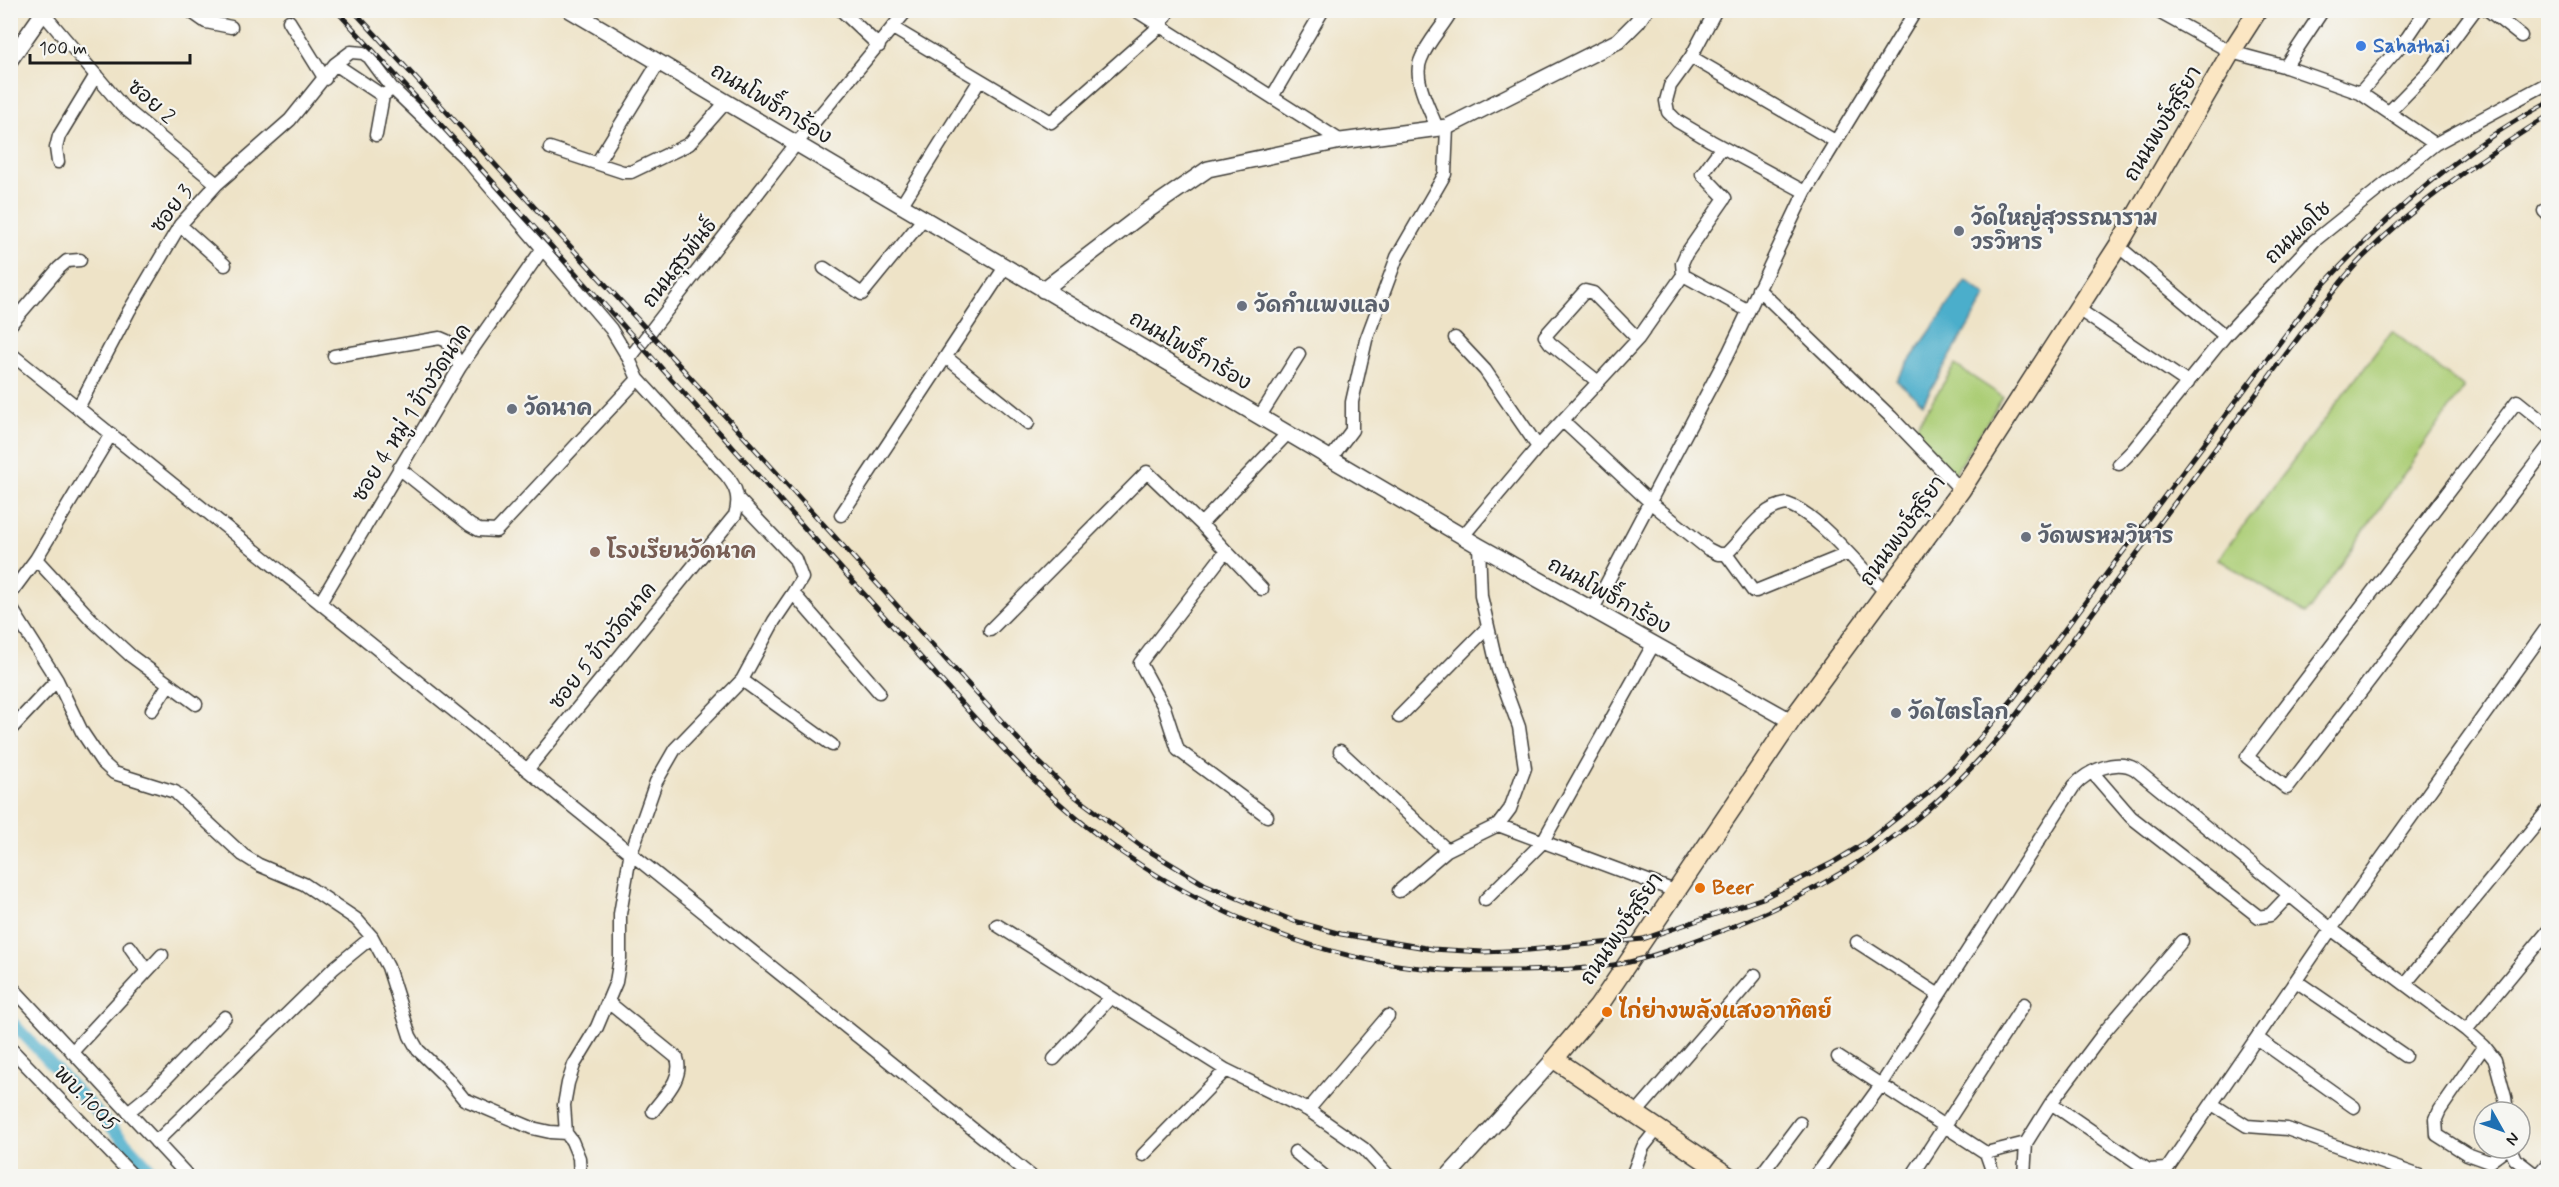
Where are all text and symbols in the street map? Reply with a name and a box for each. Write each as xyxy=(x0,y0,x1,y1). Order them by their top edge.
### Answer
scale bar xyxy=(30,27,190,65)
place label: Sahathai xyxy=(2373,32,2450,60)
text: 100 m xyxy=(39,37,87,61)
marker: Sahathai xyxy=(2354,39,2368,53)
street label: ถนนโพธิ์การ้อง xyxy=(705,52,839,151)
street label: ถนนพงษ์สุริยา xyxy=(2118,61,2209,187)
street label: ซอย 2 xyxy=(121,73,181,131)
street label: ซอย 3 xyxy=(144,179,200,239)
street label: ถนนเดโช xyxy=(2259,195,2337,271)
place label: วัดใหญ่สุวรรณาราม วรวิหาร xyxy=(1971,203,2158,257)
street label: ถนนสุรพันธ์ xyxy=(636,212,725,315)
marker: วัดใหญ่สุวรรณาราม วรวิหาร xyxy=(1952,224,1966,238)
place label: วัดกำแพงแลง xyxy=(1254,290,1390,320)
marker: วัดกำแพงแลง xyxy=(1235,299,1249,313)
street label: ถนนโพธิ์การ้อง xyxy=(1124,300,1259,397)
street label: ซอย 4 หมู่ 1 ข้างวัดนาค xyxy=(346,319,479,508)
place label: วัดนาค xyxy=(524,395,592,423)
marker: วัดนาค xyxy=(505,402,519,416)
street label: ถนนพงษ์สุริยา xyxy=(1853,470,1953,592)
place label: วัดพรหมวิหาร xyxy=(2038,523,2174,551)
marker: วัดพรหมวิหาร xyxy=(2019,530,2033,544)
place label: โรงเรียนวัดนาค xyxy=(606,536,756,566)
marker: โรงเรียนวัดนาค xyxy=(588,545,602,559)
street label: ถนนโพธิ์การ้อง xyxy=(1542,546,1678,641)
street label: ซอย 5 ข้างวัดนาค xyxy=(543,576,663,716)
place label: วัดไตรโลก xyxy=(1908,697,2008,727)
marker: วัดไตรโลก xyxy=(1889,706,1903,720)
street label: ถนนพงษ์สุริยา xyxy=(1574,867,1671,991)
place label: Beer xyxy=(1712,874,1755,902)
marker: Beer xyxy=(1693,881,1707,895)
place label: ไก่ย่างพลังแสงอาทิตย์ xyxy=(1618,996,1832,1026)
marker: ไก่ย่างพลังแสงอาทิตย์ xyxy=(1600,1005,1614,1019)
street label: พบ.1005 xyxy=(47,1060,125,1138)
north arrow xyxy=(2472,1100,2532,1160)
text: N xyxy=(2501,1128,2524,1150)

